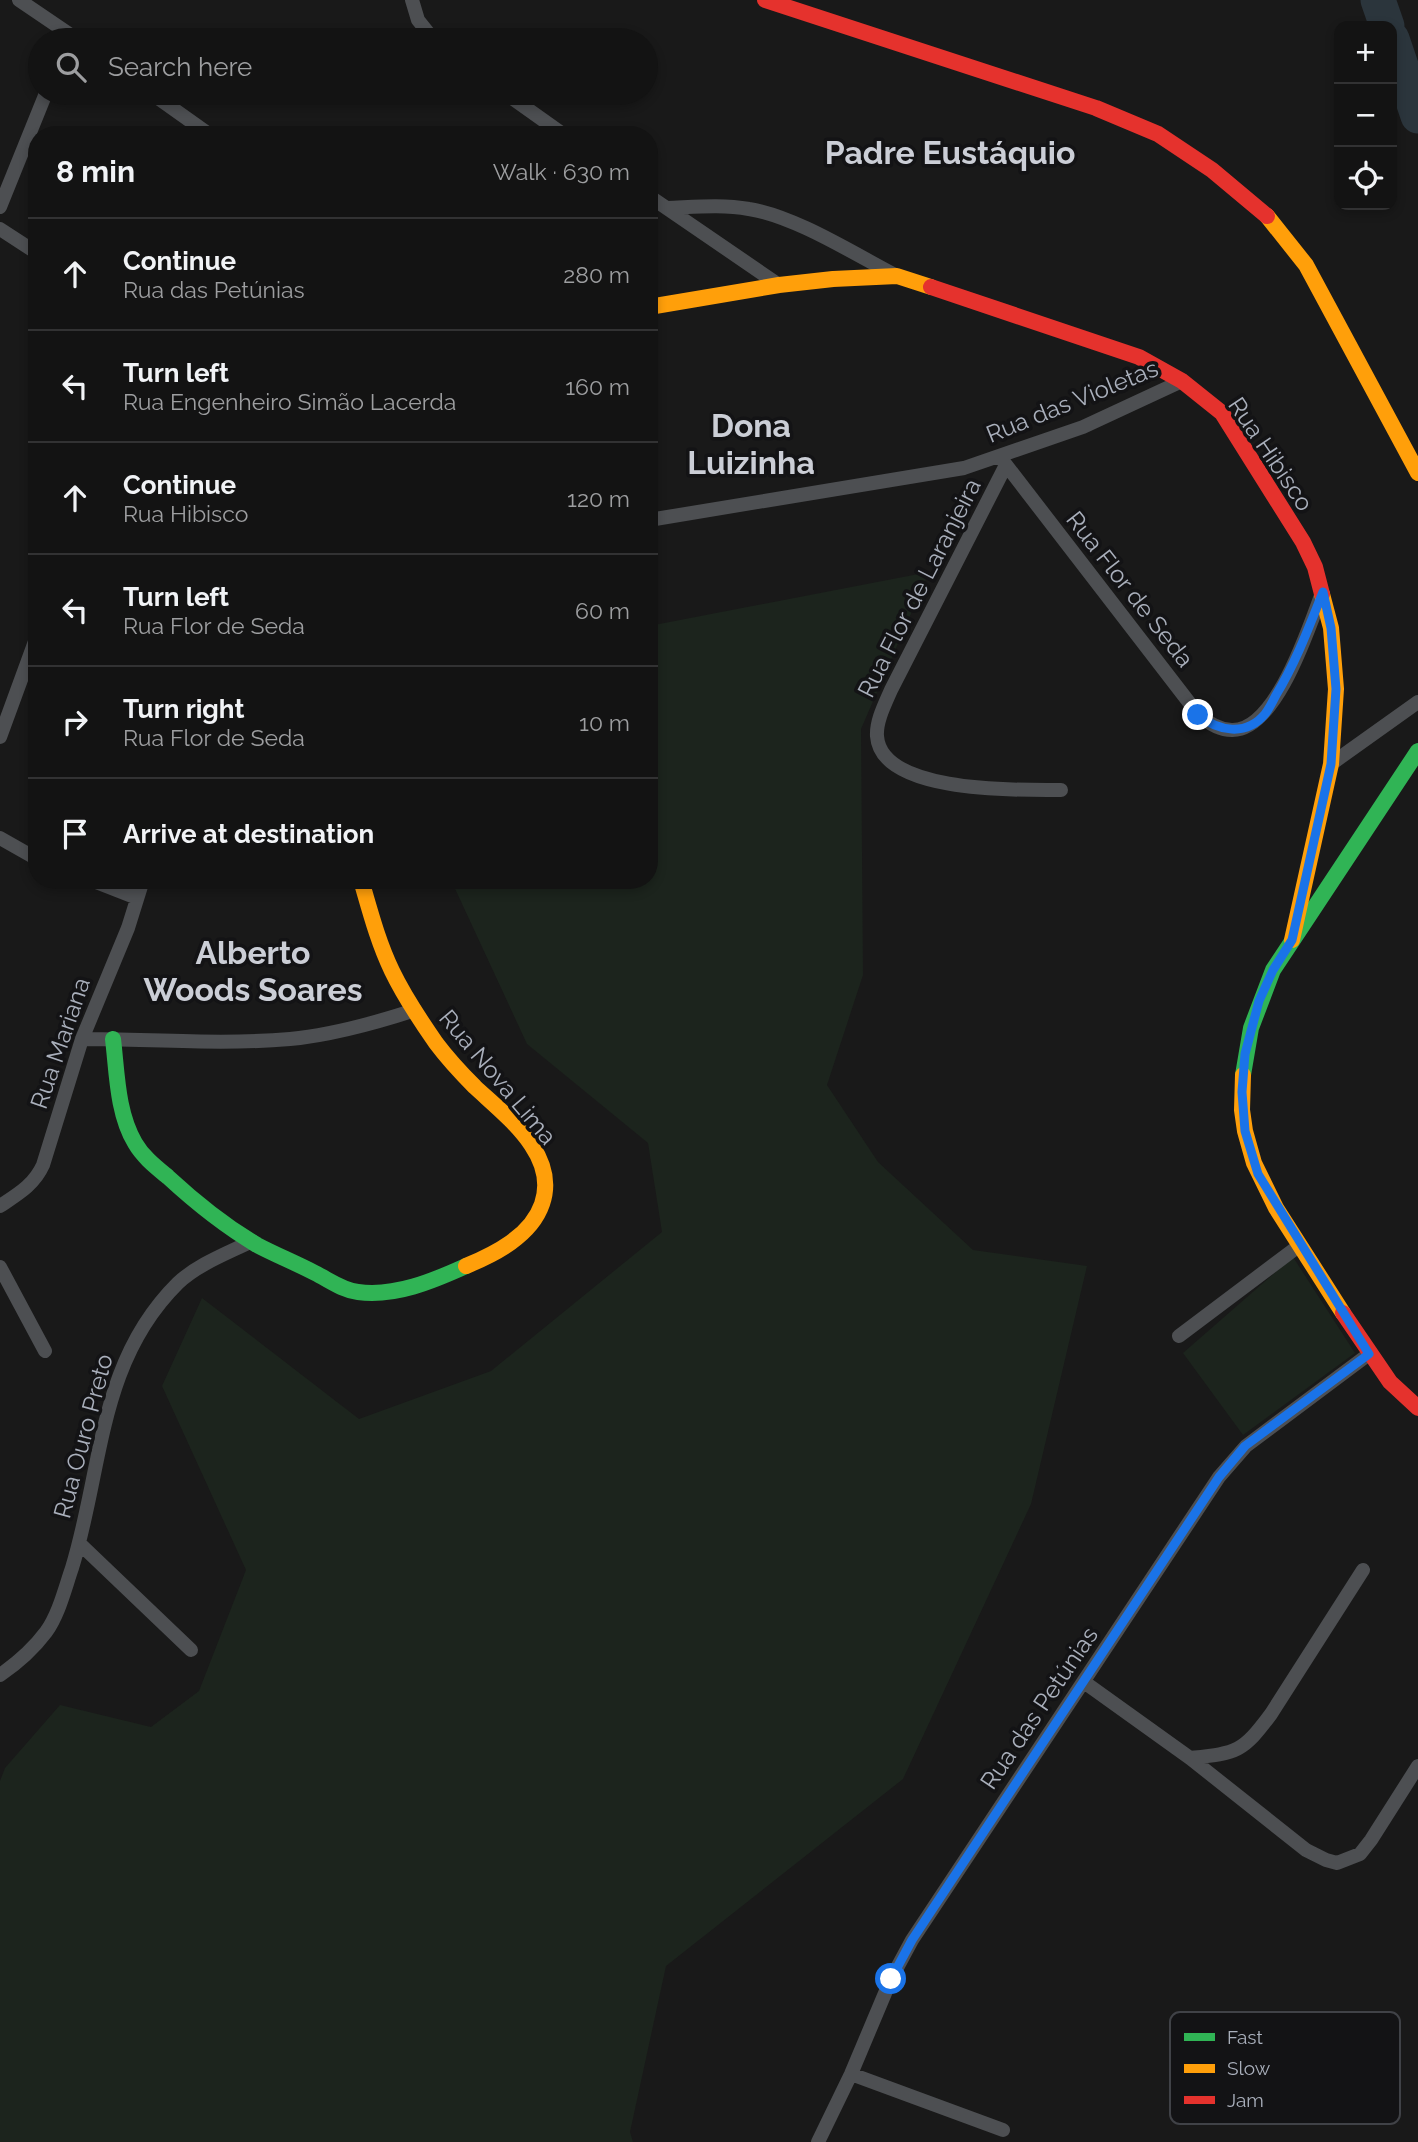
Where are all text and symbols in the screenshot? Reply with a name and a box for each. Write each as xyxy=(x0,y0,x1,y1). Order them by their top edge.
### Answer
map controls xyxy=(1334,21,1397,210)
button: + xyxy=(1334,21,1397,84)
search box xyxy=(28,28,658,105)
icon: search xyxy=(52,48,90,86)
text: Search here xyxy=(108,52,252,82)
button: − xyxy=(1334,84,1397,147)
district label: Padre Eustáquio xyxy=(825,134,1075,171)
button: locate xyxy=(1334,147,1397,210)
text: 8 min xyxy=(56,154,135,189)
text: Walk · 630 m xyxy=(493,158,630,185)
text: Continue xyxy=(123,246,236,276)
icon: ahead xyxy=(56,255,94,293)
text: 280 m xyxy=(563,261,630,288)
text: Rua das Petúnias xyxy=(123,276,305,303)
street label: Rua das Violetas xyxy=(982,353,1162,449)
text: Turn left xyxy=(123,358,229,388)
icon: left xyxy=(56,367,94,405)
text: 160 m xyxy=(565,373,630,400)
text: Rua Engenheiro Simão Lacerda xyxy=(123,388,456,415)
street label: Rua Hibisco xyxy=(1222,392,1320,516)
district label: Dona Luizinha xyxy=(687,407,815,481)
text: Continue xyxy=(123,470,236,500)
street label: Rua Flor de Laranjeira xyxy=(851,474,987,702)
icon: ahead xyxy=(56,479,94,517)
text: 120 m xyxy=(567,485,630,512)
text: Rua Hibisco xyxy=(123,500,248,527)
street label: Rua Flor de Seda xyxy=(1060,505,1200,673)
text: Turn left xyxy=(123,582,229,612)
icon: left xyxy=(56,591,94,629)
text: 60 m xyxy=(575,597,630,624)
text: Rua Flor de Seda xyxy=(123,612,305,639)
text: Turn right xyxy=(123,694,244,724)
route end xyxy=(1182,699,1213,730)
icon: right xyxy=(56,703,94,741)
text: 10 m xyxy=(579,709,630,736)
text: Rua Flor de Seda xyxy=(123,724,305,751)
icon: arrive xyxy=(56,815,94,853)
text: Arrive at destination xyxy=(123,819,374,849)
district label: Alberto Woods Soares xyxy=(144,934,362,1008)
street label: Rua Mariana xyxy=(24,974,96,1112)
street label: Rua Nova Lima xyxy=(433,1004,563,1150)
street label: Rua Ouro Preto xyxy=(47,1351,119,1521)
street label: Rua das Petúnias xyxy=(974,1621,1104,1795)
route start xyxy=(875,1963,906,1994)
legend xyxy=(1170,2012,1400,2124)
text: Fast xyxy=(1227,2026,1263,2048)
text: Slow xyxy=(1227,2057,1271,2079)
text: Jam xyxy=(1227,2089,1264,2111)

